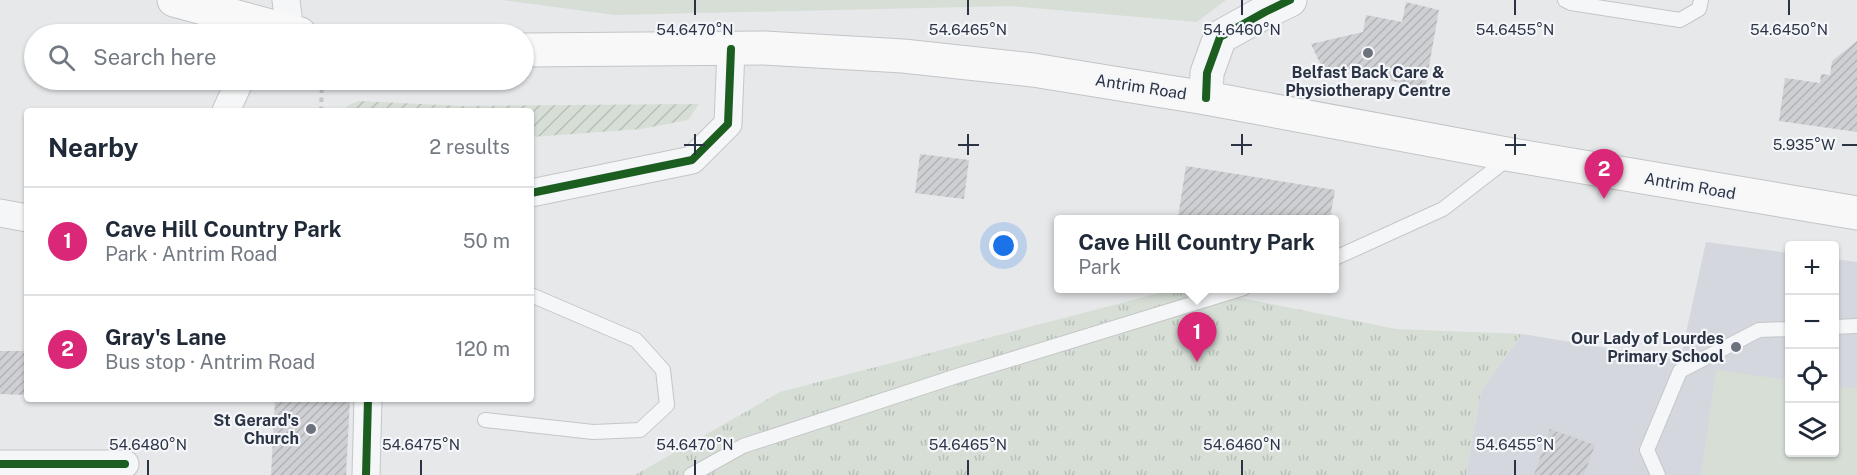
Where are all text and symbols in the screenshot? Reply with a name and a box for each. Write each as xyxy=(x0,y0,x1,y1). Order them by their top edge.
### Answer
text: 54.6470°N xyxy=(656,21,734,38)
text: 54.6465°N xyxy=(929,21,1007,38)
text: 54.6460°N xyxy=(1203,21,1281,38)
text: 54.6455°N xyxy=(1476,21,1554,38)
text: 54.6450°N xyxy=(1750,21,1828,38)
search box xyxy=(24,24,534,90)
icon: search xyxy=(45,41,78,74)
text: Search here xyxy=(93,44,217,70)
marker: Belfast Back Care & Physiotherapy Centre xyxy=(1361,46,1375,60)
place label: Belfast Back Care & Physiotherapy Centre xyxy=(1285,63,1451,100)
street label: Antrim Road xyxy=(1094,70,1188,104)
text: Nearby xyxy=(48,132,138,163)
text: 2 results xyxy=(429,135,510,159)
text: 5.935°W xyxy=(1773,136,1835,153)
pin: 2 xyxy=(1584,150,1624,199)
street label: Antrim Road xyxy=(1643,169,1737,203)
popup xyxy=(1054,215,1339,293)
text: Cave Hill Country Park xyxy=(105,216,341,242)
text: 1 xyxy=(63,229,72,253)
text: 50 m xyxy=(463,229,510,253)
text: Cave Hill Country Park xyxy=(1078,229,1315,255)
your location xyxy=(989,231,1018,260)
map controls xyxy=(1785,241,1839,457)
button: + xyxy=(1785,241,1839,295)
text: Park · Antrim Road xyxy=(105,242,277,266)
text: Park xyxy=(1078,255,1121,279)
button: − xyxy=(1785,295,1839,349)
pin: 1 xyxy=(1178,312,1216,362)
text: Gray's Lane xyxy=(105,324,226,350)
place label: Our Lady of Lourdes Primary School xyxy=(1571,329,1724,366)
text: 2 xyxy=(61,337,74,361)
text: 120 m xyxy=(456,337,510,361)
marker: Our Lady of Lourdes Primary School xyxy=(1729,340,1743,354)
button: locate xyxy=(1785,349,1839,403)
text: Bus stop · Antrim Road xyxy=(105,350,315,374)
button: layers xyxy=(1785,403,1839,457)
place label: St Gerard's Church xyxy=(213,411,299,448)
marker: St Gerard's Church xyxy=(304,422,318,436)
text: 54.6480°N xyxy=(109,436,187,453)
text: 54.6475°N xyxy=(382,436,460,453)
text: 54.6470°N xyxy=(656,436,734,453)
text: 54.6465°N xyxy=(929,436,1007,453)
text: 54.6460°N xyxy=(1203,436,1281,453)
text: 54.6455°N xyxy=(1476,436,1554,453)

